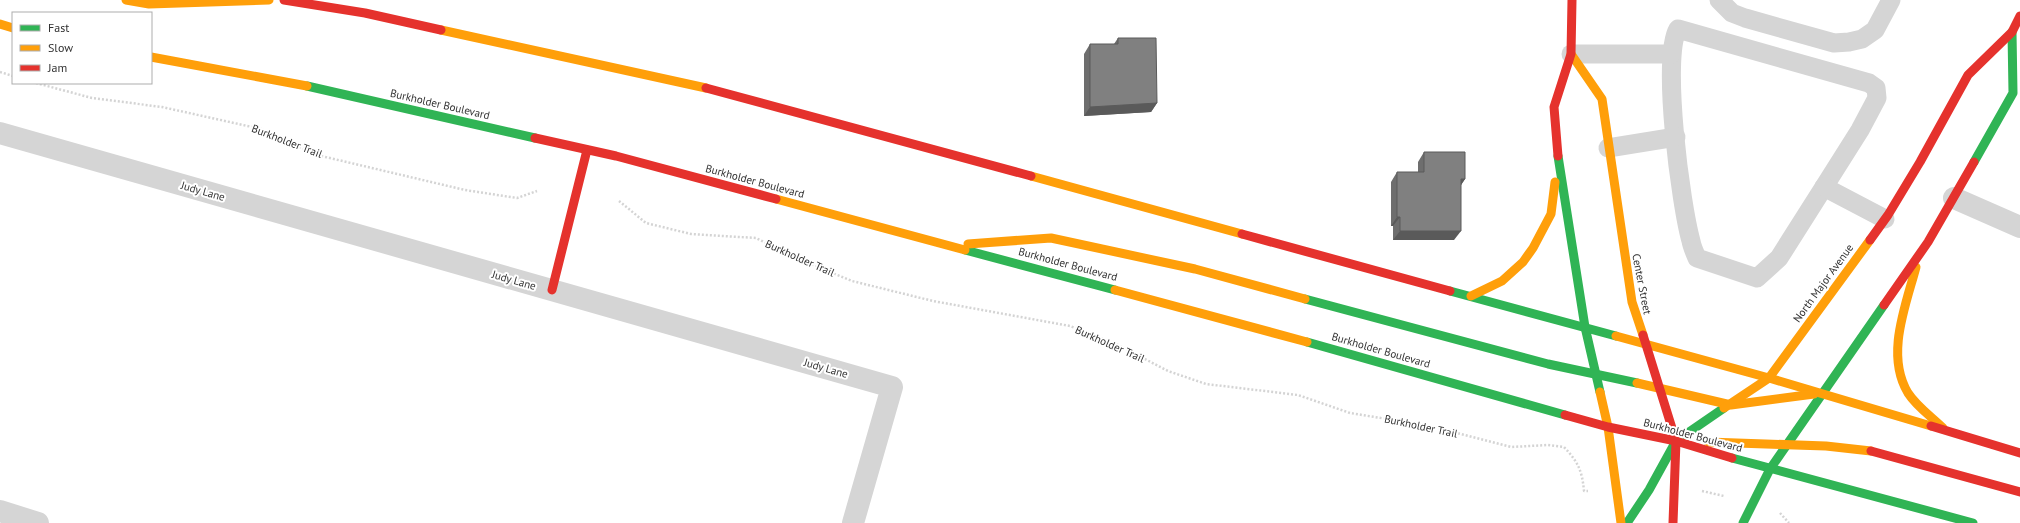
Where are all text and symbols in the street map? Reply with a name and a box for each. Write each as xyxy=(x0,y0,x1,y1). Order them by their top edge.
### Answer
legend xyxy=(12,12,152,84)
text: Fast xyxy=(48,20,69,35)
text: Slow xyxy=(48,40,73,55)
text: Jam xyxy=(47,60,67,75)
street label: Burkholder Boulevard xyxy=(389,86,491,122)
street label: Burkholder Trail xyxy=(250,121,325,161)
street label: Burkholder Boulevard xyxy=(704,161,806,201)
street label: Judy Lane xyxy=(178,178,227,204)
street label: Burkholder Trail xyxy=(763,236,838,280)
street label: North Major Avenue xyxy=(1790,241,1856,325)
street label: Burkholder Boulevard xyxy=(1017,244,1119,284)
street label: Center Street xyxy=(1629,252,1655,316)
street label: Judy Lane xyxy=(489,267,538,293)
street label: Burkholder Trail xyxy=(1073,322,1148,366)
street label: Burkholder Boulevard xyxy=(1330,329,1432,371)
street label: Judy Lane xyxy=(801,355,850,381)
street label: Burkholder Trail xyxy=(1383,411,1460,441)
street label: Burkholder Boulevard xyxy=(1642,415,1744,455)

